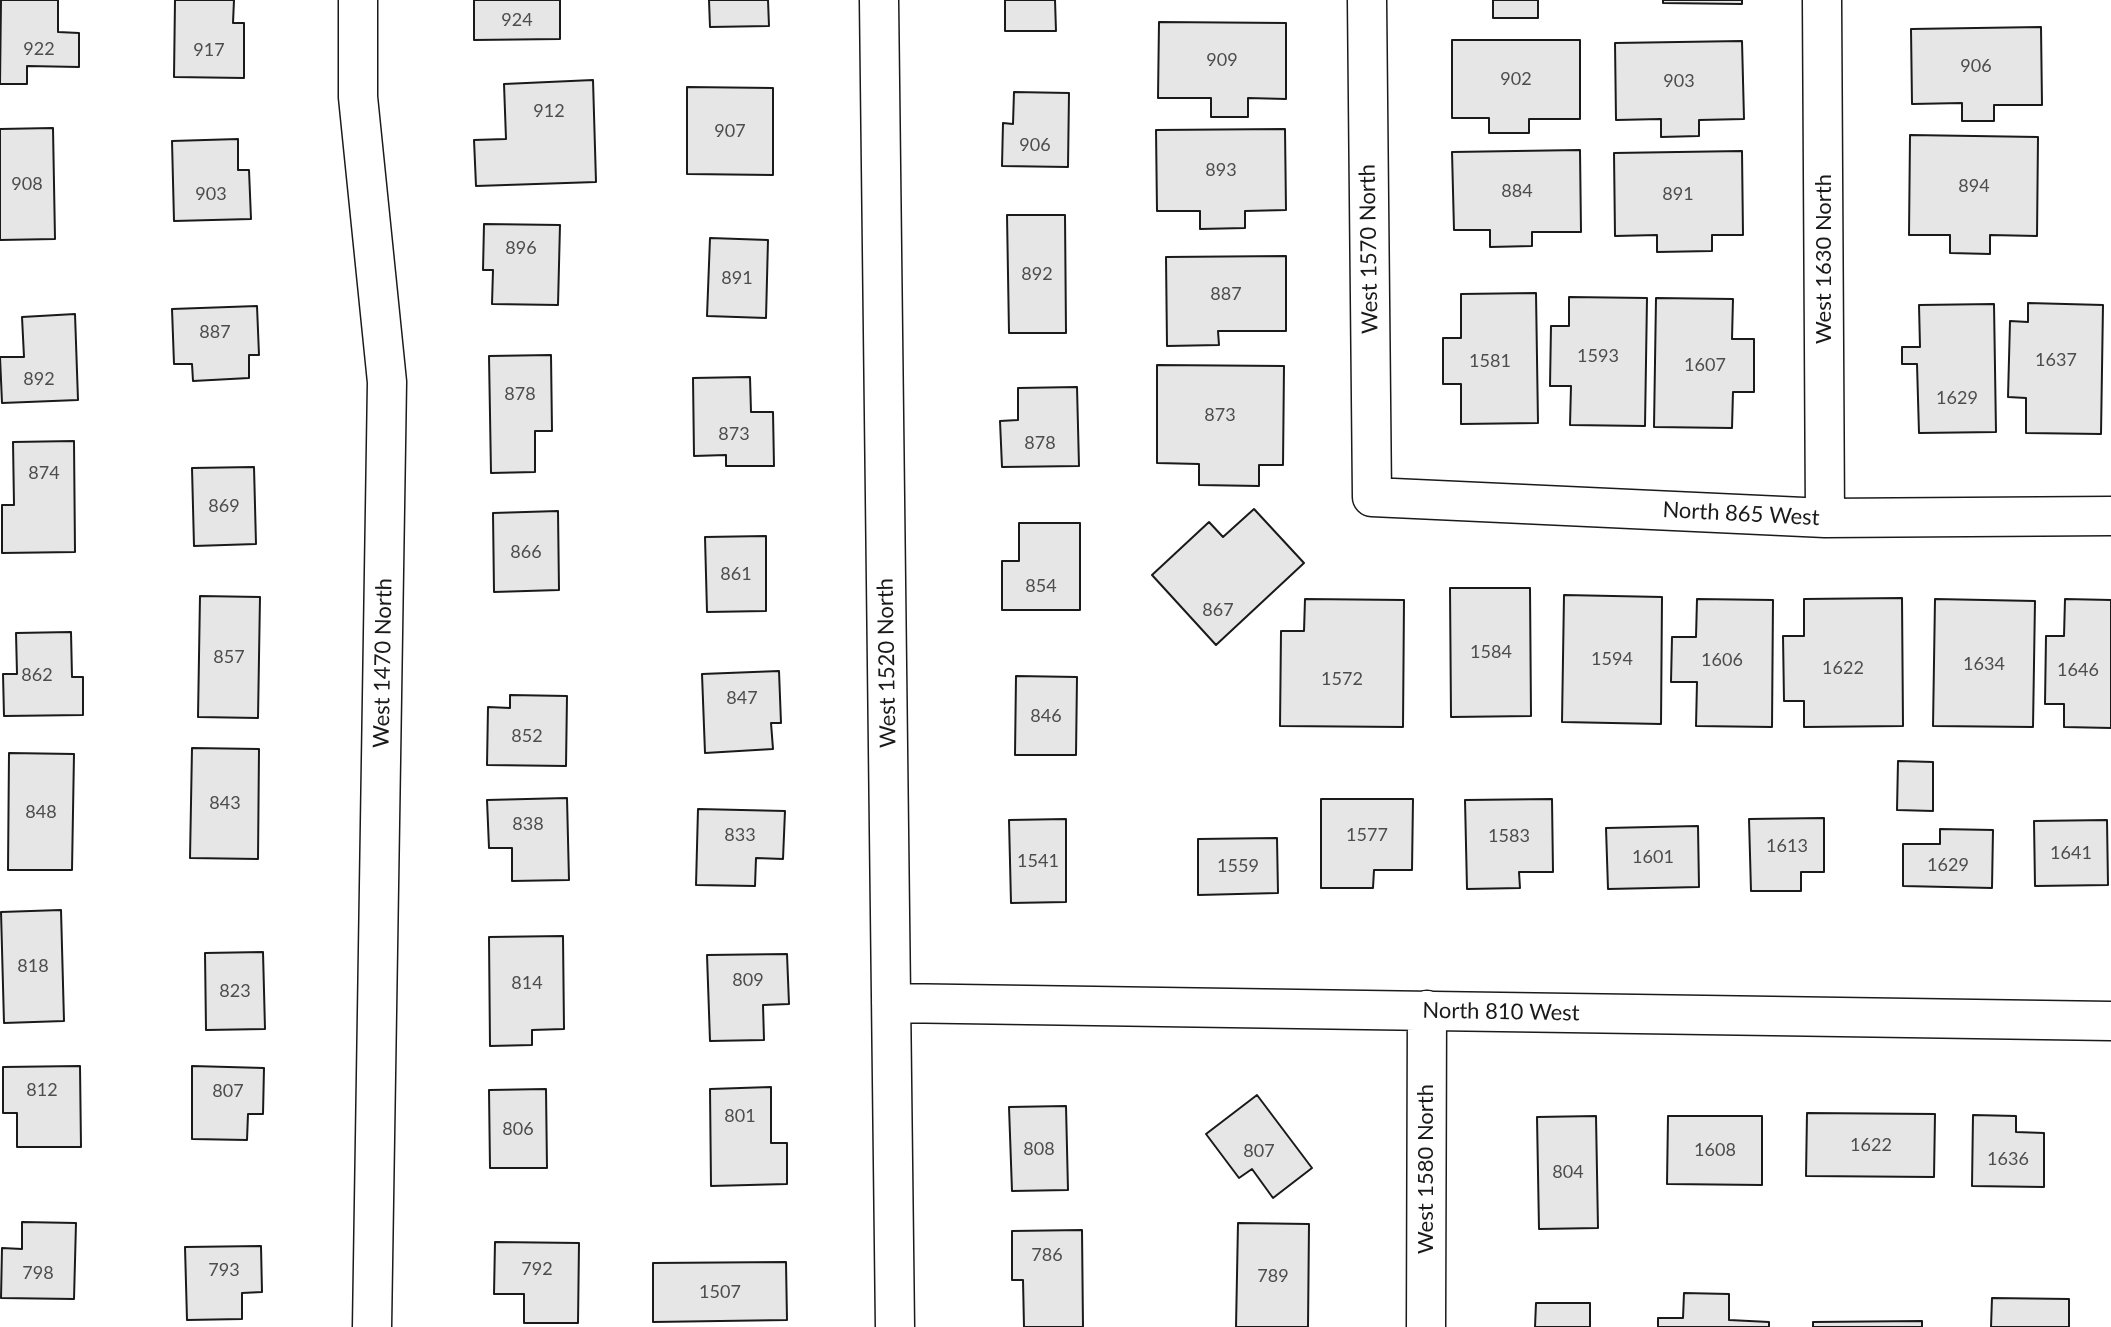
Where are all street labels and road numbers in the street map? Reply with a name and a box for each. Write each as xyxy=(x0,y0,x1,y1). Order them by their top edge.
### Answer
street label: West 1570 North xyxy=(1354,164,1384,334)
street label: West 1630 North xyxy=(1811,174,1837,344)
street label: North 865 West xyxy=(1662,497,1820,531)
street label: West 1470 North xyxy=(368,578,398,748)
street label: West 1520 North xyxy=(872,578,902,748)
street label: North 810 West xyxy=(1422,997,1580,1027)
street label: West 1580 North xyxy=(1413,1084,1439,1254)

